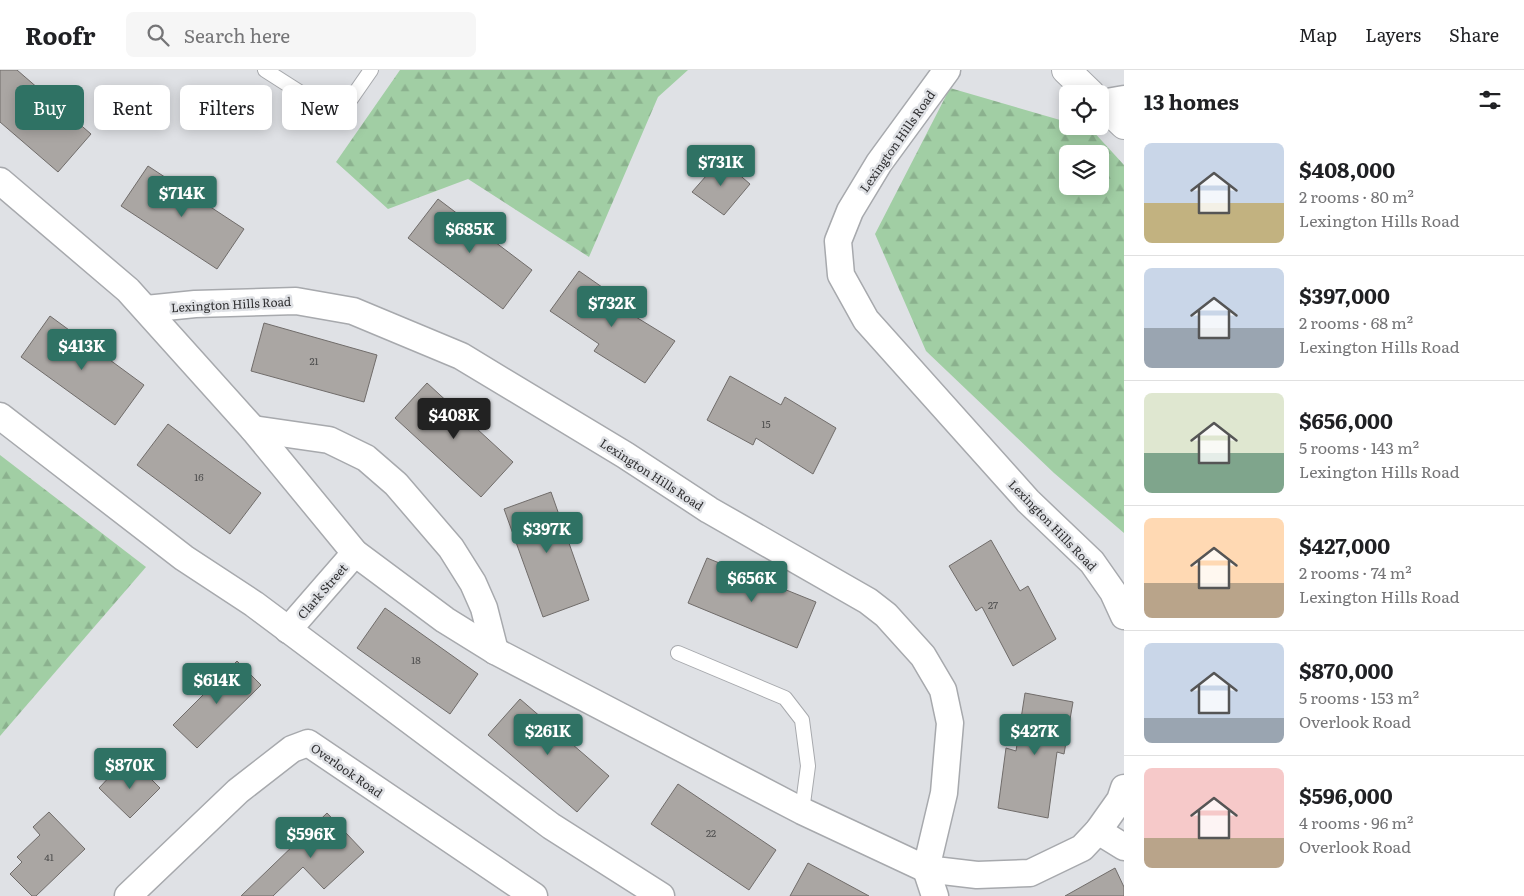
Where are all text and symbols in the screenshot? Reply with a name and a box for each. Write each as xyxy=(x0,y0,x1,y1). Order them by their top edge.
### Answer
search box xyxy=(126,12,476,57)
text: Roofr xyxy=(25,17,96,52)
icon: search xyxy=(144,21,172,49)
text: Search here xyxy=(184,21,290,49)
text: Map xyxy=(1299,21,1337,48)
text: Layers xyxy=(1365,21,1421,48)
text: Share xyxy=(1449,21,1499,48)
chip: Buy xyxy=(15,85,84,130)
chip: Rent xyxy=(94,85,170,130)
chip: Filters xyxy=(180,85,272,130)
chip: New xyxy=(282,85,357,130)
map controls xyxy=(1059,85,1109,195)
button: locate xyxy=(1059,85,1109,135)
text: 13 homes xyxy=(1144,85,1239,116)
street label: Lexington Hills Road xyxy=(855,86,939,195)
icon: filters xyxy=(1476,86,1504,114)
pin: $731K xyxy=(686,144,756,187)
button: layers xyxy=(1059,145,1109,195)
text: $731K xyxy=(698,149,744,173)
text: $408,000 xyxy=(1299,153,1395,184)
icon: home xyxy=(1184,163,1244,223)
pin: $714K xyxy=(147,176,217,218)
text: $714K xyxy=(159,180,205,204)
text: 2 rooms · 80 m² xyxy=(1299,184,1414,208)
text: Lexington Hills Road xyxy=(1299,208,1460,232)
pin: $685K xyxy=(435,212,505,254)
text: $685K xyxy=(445,216,495,240)
text: $397,000 xyxy=(1299,279,1390,310)
pin: $732K xyxy=(577,286,647,328)
icon: home xyxy=(1184,288,1244,348)
text: $732K xyxy=(588,290,636,314)
street label: Lexington Hills Road xyxy=(170,292,292,316)
text: 2 rooms · 68 m² xyxy=(1299,310,1413,334)
pin: $413K xyxy=(47,328,117,371)
text: $413K xyxy=(58,333,106,357)
text: Lexington Hills Road xyxy=(1299,334,1460,358)
house number: 21 xyxy=(309,353,319,368)
pin: $408K xyxy=(419,398,489,440)
text: $408K xyxy=(429,402,480,426)
text: $656,000 xyxy=(1299,404,1393,435)
icon: home xyxy=(1184,413,1244,473)
house number: 15 xyxy=(761,416,771,431)
street label: Lexington Hills Road xyxy=(597,434,708,515)
text: 5 rooms · 143 m² xyxy=(1299,435,1419,459)
text: Lexington Hills Road xyxy=(1299,459,1460,483)
house number: 16 xyxy=(194,469,204,484)
street label: Lexington Hills Road xyxy=(1005,475,1102,575)
pin: $397K xyxy=(512,512,582,554)
text: $397K xyxy=(523,516,571,540)
text: $427,000 xyxy=(1299,529,1390,560)
icon: home xyxy=(1184,538,1244,598)
street label: Clark Street xyxy=(293,559,351,623)
pin: $656K xyxy=(717,560,787,603)
text: 2 rooms · 74 m² xyxy=(1299,560,1412,584)
text: $656K xyxy=(727,565,777,589)
text: Lexington Hills Road xyxy=(1299,584,1460,608)
house number: 27 xyxy=(988,597,998,612)
house number: 18 xyxy=(411,652,421,667)
text: $870,000 xyxy=(1299,654,1394,685)
pin: $614K xyxy=(182,662,252,705)
icon: home xyxy=(1184,663,1244,723)
text: $614K xyxy=(193,667,241,691)
text: 5 rooms · 153 m² xyxy=(1299,685,1419,709)
text: Overlook Road xyxy=(1299,709,1411,733)
pin: $261K xyxy=(513,714,583,756)
pin: $427K xyxy=(1000,714,1070,756)
text: $261K xyxy=(525,718,571,742)
text: $427K xyxy=(1011,718,1059,742)
street label: Overlook Road xyxy=(307,739,387,802)
pin: $870K xyxy=(95,748,165,790)
text: $870K xyxy=(105,752,155,776)
text: $596,000 xyxy=(1299,779,1393,810)
icon: home xyxy=(1184,788,1244,848)
text: 4 rooms · 96 m² xyxy=(1299,810,1413,834)
pin: $596K xyxy=(276,816,346,859)
text: $596K xyxy=(286,821,336,845)
house number: 22 xyxy=(706,825,716,840)
text: Overlook Road xyxy=(1299,834,1411,858)
house number: 41 xyxy=(44,849,54,864)

